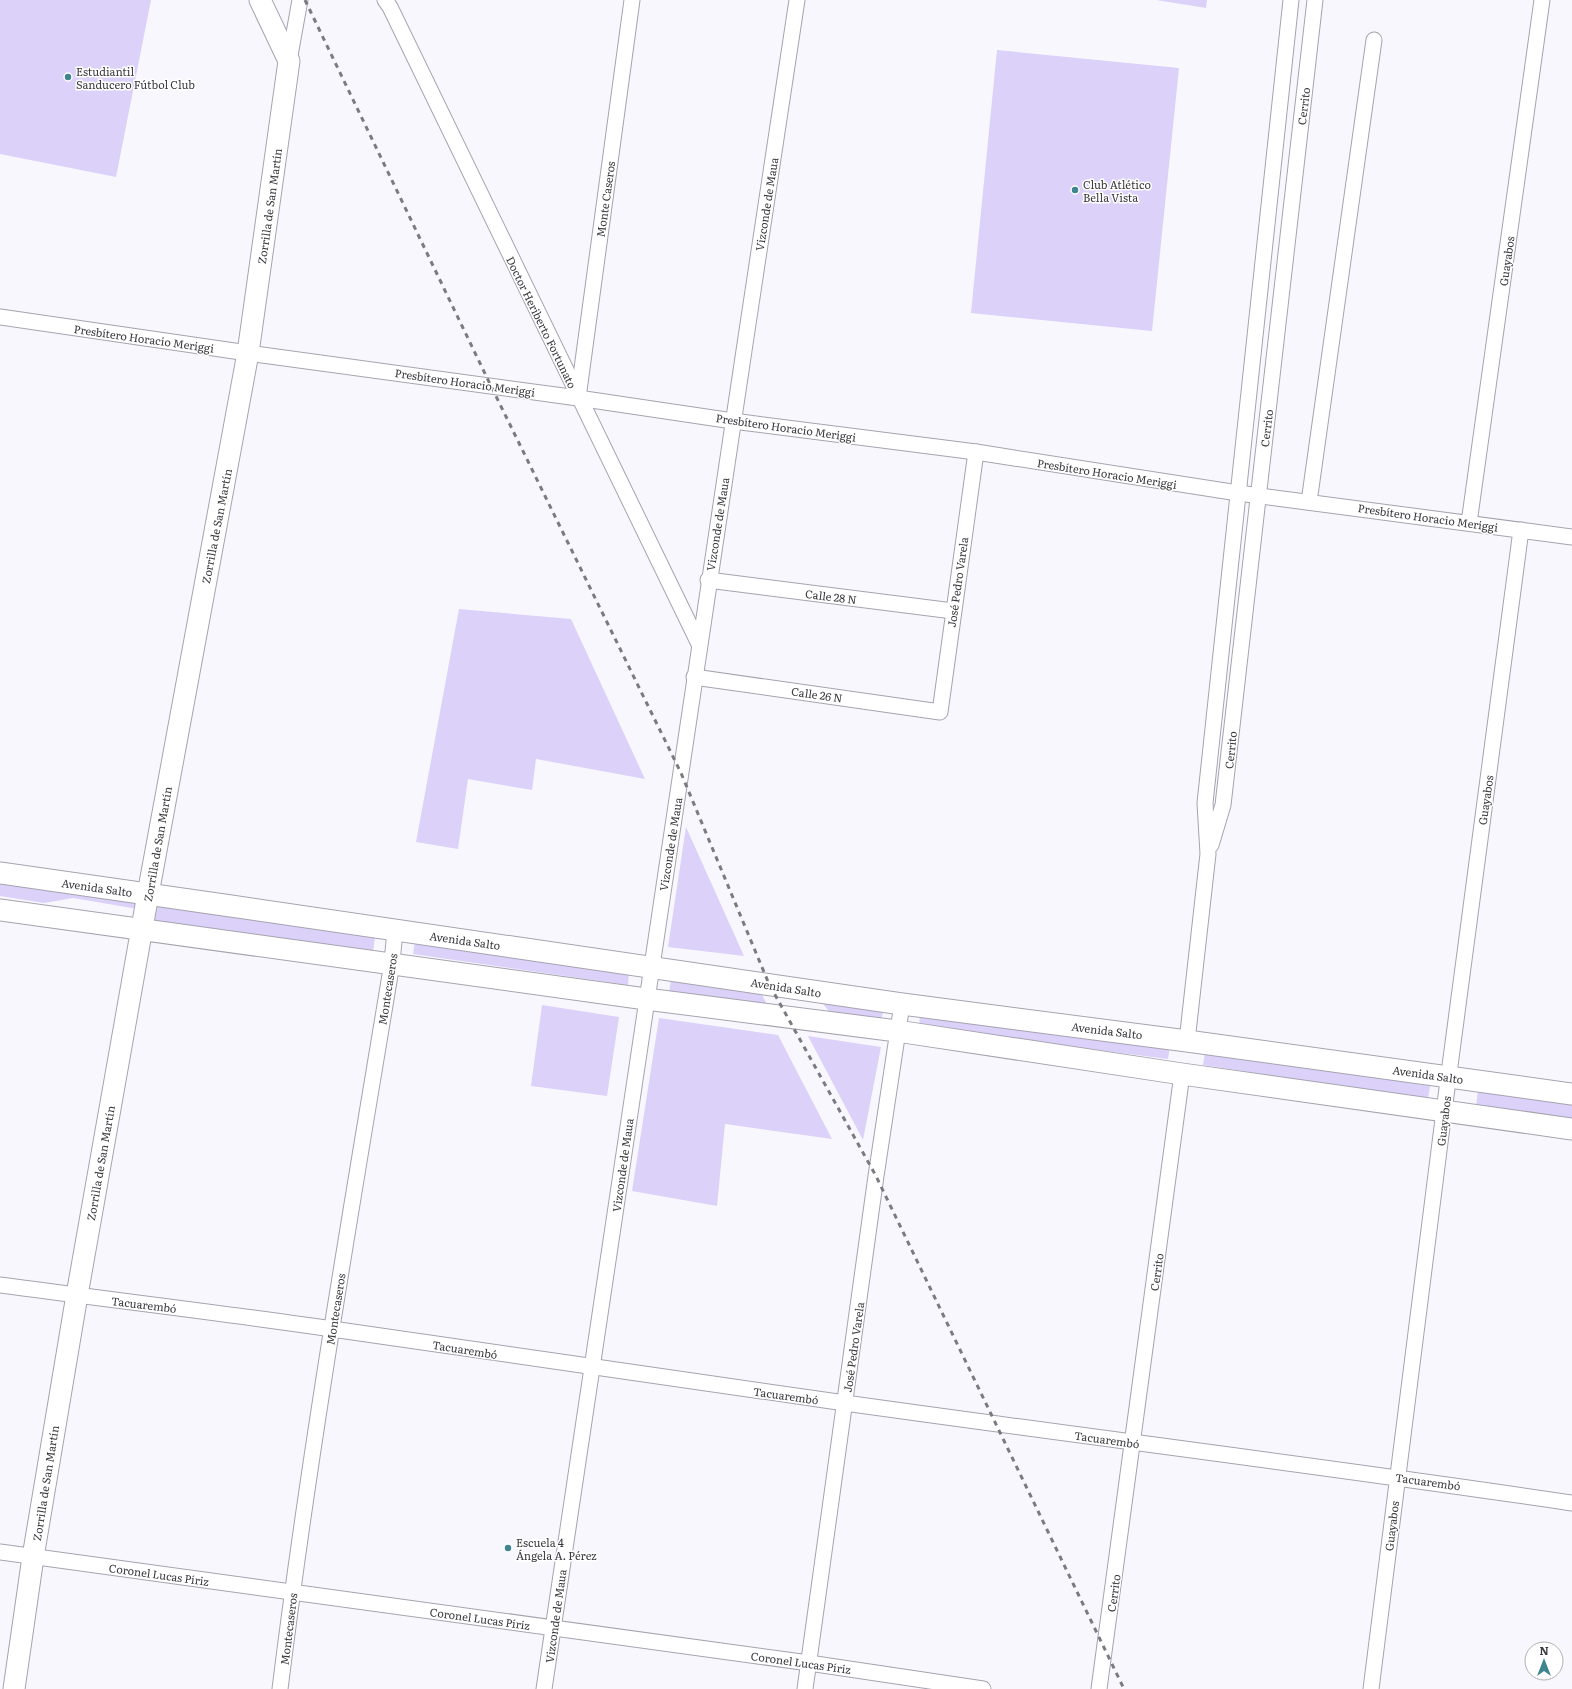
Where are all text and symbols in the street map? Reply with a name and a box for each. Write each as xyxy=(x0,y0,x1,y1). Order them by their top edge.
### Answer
place label: Estudiantil Sanducero Fútbol Club xyxy=(76,63,195,92)
marker: Estudiantil Sanducero Fútbol Club xyxy=(63,72,73,82)
street label: Cerrito xyxy=(1293,86,1313,126)
street label: Zorrilla de San Martín xyxy=(253,147,285,265)
street label: Vizconde de Maua xyxy=(751,156,781,252)
street label: Monte Caseros xyxy=(592,160,618,238)
place label: Club Atlético Bella Vista xyxy=(1083,176,1151,205)
marker: Club Atlético Bella Vista xyxy=(1070,185,1080,195)
street label: Guayabos xyxy=(1495,235,1517,287)
street label: Doctor Heriberto Fortunato xyxy=(503,253,581,391)
street label: Presbítero Horacio Meriggi xyxy=(73,320,215,356)
street label: Presbítero Horacio Meriggi xyxy=(394,364,536,400)
street label: Cerrito xyxy=(1256,408,1276,448)
street label: Presbítero Horacio Meriggi xyxy=(715,409,857,445)
street label: Presbítero Horacio Meriggi xyxy=(1036,454,1178,492)
street label: Zorrilla de San Martín xyxy=(197,467,235,585)
street label: Vizconde de Maua xyxy=(702,476,732,572)
street label: Presbítero Horacio Meriggi xyxy=(1357,499,1499,535)
street label: José Pedro Varela xyxy=(943,536,971,628)
street label: Calle 28 N xyxy=(804,585,858,607)
street label: Calle 26 N xyxy=(790,682,844,706)
street label: Cerrito xyxy=(1220,730,1240,770)
street label: Guayabos xyxy=(1474,774,1496,826)
street label: Zorrilla de San Martín xyxy=(139,785,175,903)
street label: Vizconde de Maua xyxy=(655,796,685,892)
street label: Avenida Salto xyxy=(60,874,134,900)
street label: Avenida Salto xyxy=(428,927,502,953)
street label: Montecaseros xyxy=(373,952,401,1026)
street label: Avenida Salto xyxy=(749,974,823,1000)
street label: Avenida Salto xyxy=(1071,1018,1143,1042)
street label: Avenida Salto xyxy=(1391,1061,1465,1087)
street label: Guayabos xyxy=(1432,1095,1454,1147)
street label: Zorrilla de San Martín xyxy=(82,1104,118,1222)
street label: Vizconde de Maua xyxy=(608,1117,637,1213)
street label: Cerrito xyxy=(1145,1252,1167,1292)
street label: Montecaseros xyxy=(321,1272,349,1346)
street label: Tacuarembó xyxy=(110,1292,178,1316)
street label: José Pedro Varela xyxy=(839,1301,867,1393)
street label: Tacuarembó xyxy=(431,1336,499,1362)
street label: Tacuarembó xyxy=(752,1383,820,1407)
street label: Zorrilla de San Martín xyxy=(28,1424,62,1542)
street label: Tacuarembó xyxy=(1073,1427,1141,1451)
street label: Tacuarembó xyxy=(1394,1469,1462,1493)
street label: Guayabos xyxy=(1380,1500,1402,1552)
place label: Escuela 4 Ángela A. Pérez xyxy=(516,1534,597,1563)
marker: Escuela 4 Ángela A. Pérez xyxy=(503,1543,513,1553)
street label: Coronel Lucas Píriz xyxy=(108,1559,211,1589)
street label: Vizconde de Maua xyxy=(541,1568,570,1664)
street label: Cerrito xyxy=(1102,1573,1124,1613)
street label: Montecaseros xyxy=(276,1592,300,1666)
street label: Coronel Lucas Píriz xyxy=(429,1603,532,1633)
north arrow xyxy=(1524,1641,1564,1681)
text: N xyxy=(1539,1642,1549,1658)
street label: Coronel Lucas Píriz xyxy=(750,1647,853,1677)

